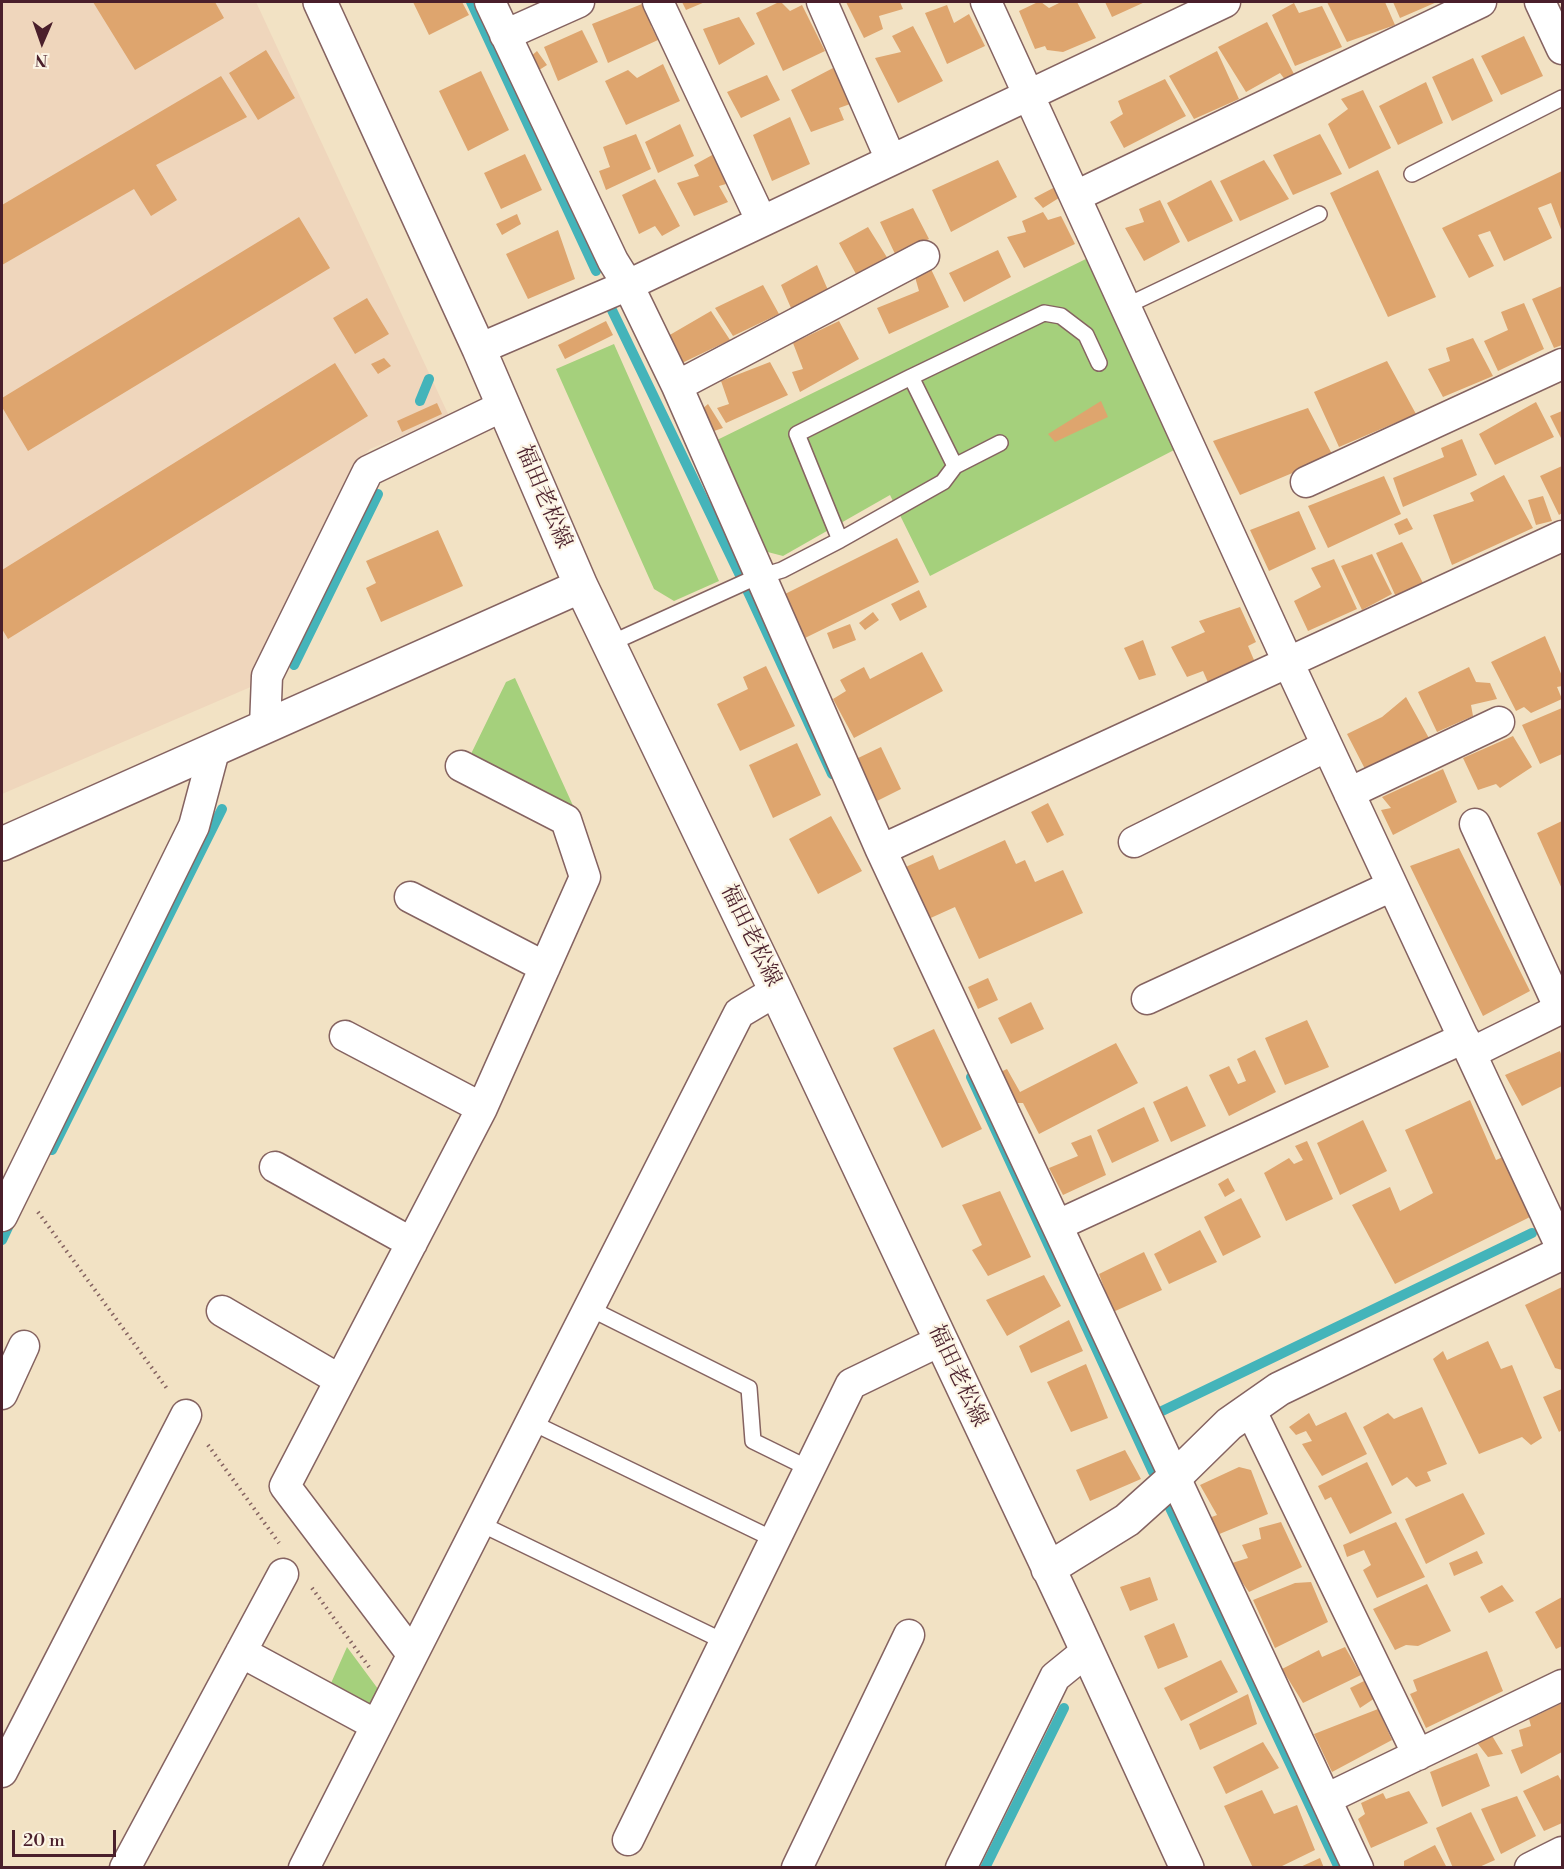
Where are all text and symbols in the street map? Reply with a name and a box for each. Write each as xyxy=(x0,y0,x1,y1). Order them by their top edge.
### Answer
north arrow xyxy=(12,12,72,72)
text: N xyxy=(35,50,48,70)
street label: 福田老松線 xyxy=(509,441,577,553)
street label: 福田老松線 xyxy=(714,881,786,991)
street label: 福田老松線 xyxy=(922,1321,992,1431)
scale bar xyxy=(15,1818,118,1856)
text: 20 m xyxy=(23,1829,65,1852)

